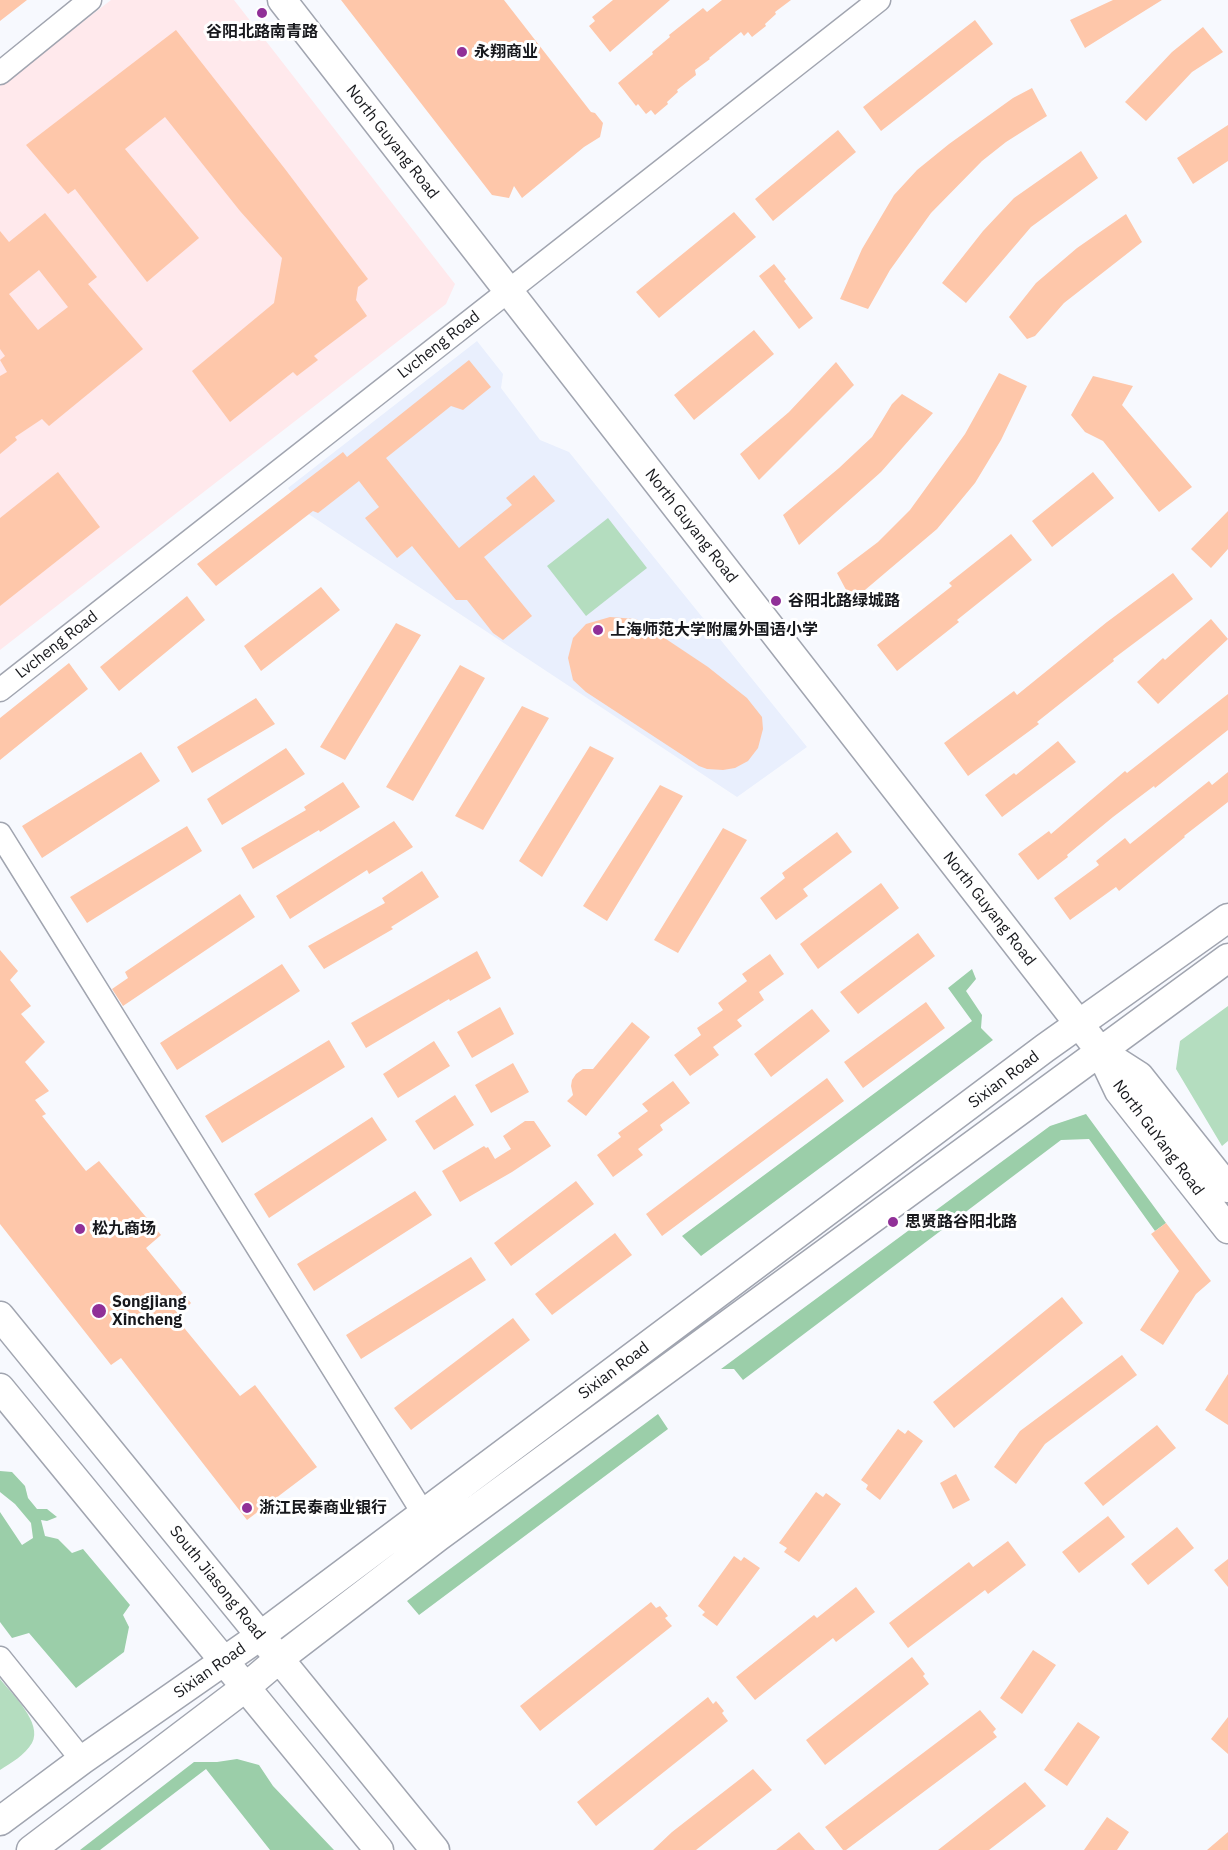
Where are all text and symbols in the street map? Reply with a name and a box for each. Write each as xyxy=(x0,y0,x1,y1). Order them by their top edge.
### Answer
marker: 谷阳北路南青路 xyxy=(255,6,269,20)
place label: 谷阳北路南青路 xyxy=(206,22,318,42)
place label: 永翔商业 xyxy=(474,42,538,62)
marker: 永翔商业 xyxy=(455,45,469,59)
street label: North Guyang Road xyxy=(342,81,442,203)
street label: Lvcheng Road xyxy=(394,307,484,383)
street label: North Guyang Road xyxy=(641,465,741,587)
place label: 谷阳北路绿城路 xyxy=(788,591,900,611)
marker: 谷阳北路绿城路 xyxy=(769,594,783,608)
street label: Lvcheng Road xyxy=(12,607,102,683)
place label: 上海师范大学附属外国语小学 xyxy=(610,620,818,640)
marker: 上海师范大学附属外国语小学 xyxy=(591,623,605,637)
street label: North Guyang Road xyxy=(939,848,1039,970)
street label: Sixian Road xyxy=(965,1047,1043,1113)
street label: North GuYang Road xyxy=(1108,1076,1208,1200)
place label: 思贤路谷阳北路 xyxy=(905,1212,1017,1232)
marker: 思贤路谷阳北路 xyxy=(886,1215,900,1229)
place label: 松九商场 xyxy=(92,1219,156,1239)
marker: 松九商场 xyxy=(73,1222,87,1236)
place label: Songjiang Xincheng xyxy=(112,1292,186,1330)
marker: Songjiang Xincheng xyxy=(90,1302,108,1320)
street label: Sixian Road xyxy=(575,1338,653,1404)
place label: 浙江民泰商业银行 xyxy=(259,1498,387,1518)
marker: 浙江民泰商业银行 xyxy=(240,1501,254,1515)
street label: South Jiasong Road xyxy=(165,1522,269,1644)
street label: Sixian Road xyxy=(170,1639,250,1703)

